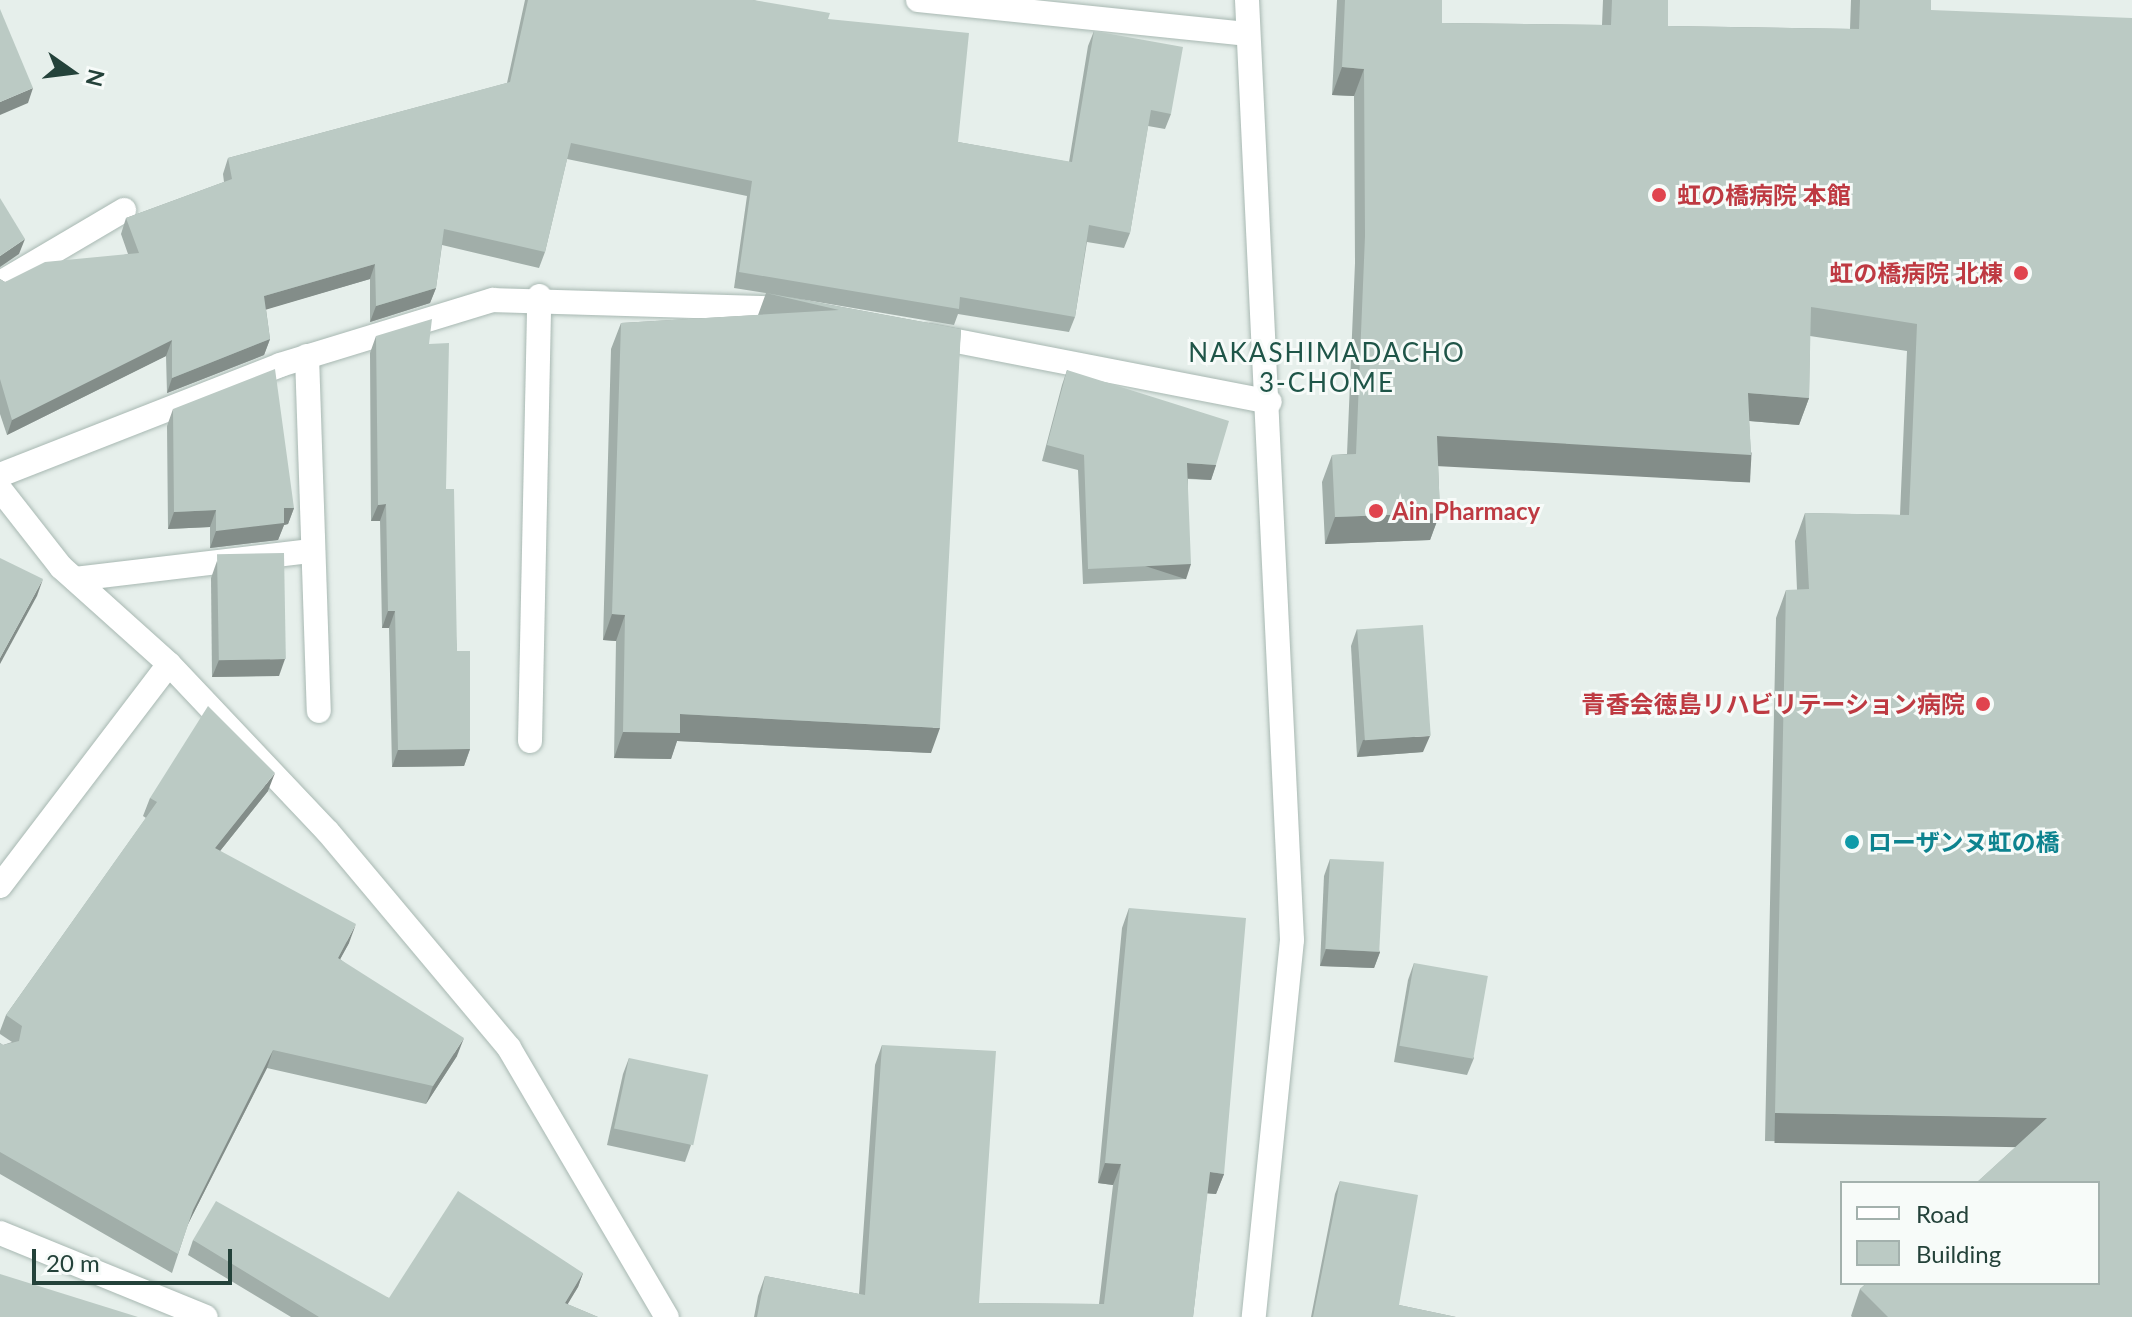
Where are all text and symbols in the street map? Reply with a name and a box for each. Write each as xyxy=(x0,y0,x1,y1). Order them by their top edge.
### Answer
north arrow xyxy=(32,32,112,112)
text: N xyxy=(81,66,111,89)
place label: 虹の橋病院 本館 xyxy=(1677,181,1851,209)
marker: 虹の橋病院 本館 xyxy=(1648,184,1670,206)
place label: 虹の橋病院 北棟 xyxy=(1829,259,2003,287)
marker: 虹の橋病院 北棟 xyxy=(2010,262,2032,284)
district label: NAKASHIMADACHO 3-CHOME xyxy=(1188,337,1466,398)
place label: Ain Pharmacy xyxy=(1392,497,1540,525)
marker: Ain Pharmacy xyxy=(1367,502,1385,520)
place label: 青香会徳島リハビリテーション病院 xyxy=(1581,690,1965,718)
marker: 青香会徳島リハビリテーション病院 xyxy=(1972,693,1994,715)
place label: ローザンヌ虹の橋 xyxy=(1868,828,2060,856)
marker: ローザンヌ虹の橋 xyxy=(1843,833,1861,851)
legend xyxy=(1840,1181,2100,1285)
text: Road xyxy=(1916,1199,1969,1228)
scale bar xyxy=(36,1233,236,1283)
text: Building xyxy=(1916,1239,2001,1268)
text: 20 m xyxy=(46,1248,100,1277)

